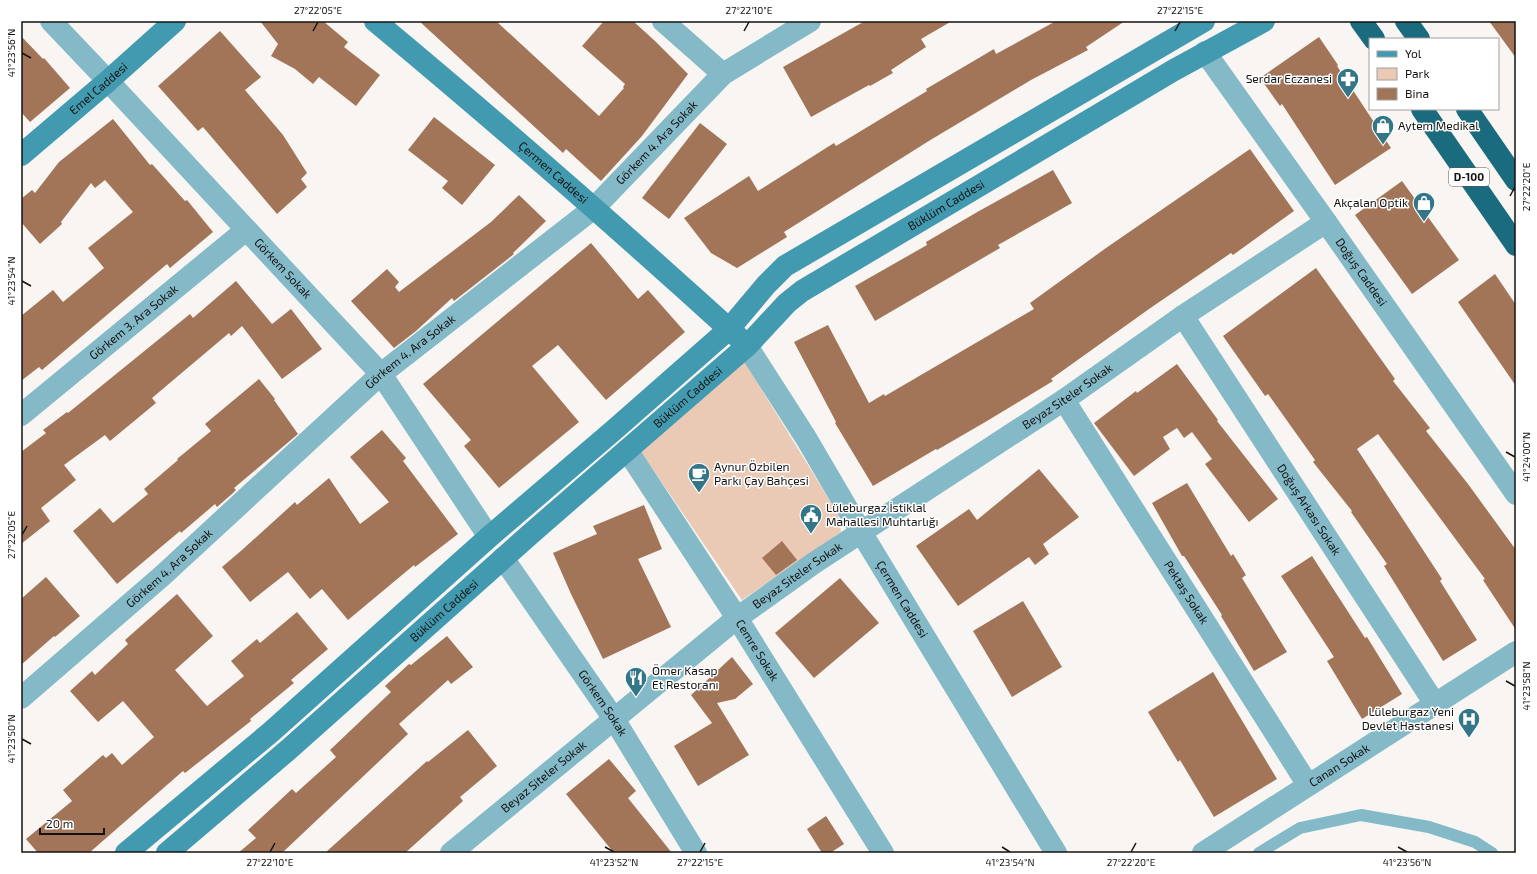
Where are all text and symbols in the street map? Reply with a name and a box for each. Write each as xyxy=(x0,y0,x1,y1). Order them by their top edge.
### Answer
text: 27°22'05"E xyxy=(294,4,343,16)
text: 27°22'10"E xyxy=(726,4,773,16)
text: 27°22'15"E xyxy=(1157,4,1203,16)
text: 41°23'56"N xyxy=(5,29,17,77)
legend xyxy=(1369,38,1499,110)
text: Yol xyxy=(1405,46,1422,60)
street label: Emel Caddesi xyxy=(66,59,130,117)
pharmacy icon: Serdar Eczanesi xyxy=(1335,66,1361,99)
text: Park xyxy=(1405,66,1430,80)
place label: Serdar Eczanesi xyxy=(1246,71,1332,85)
text: Bina xyxy=(1405,86,1429,100)
street label: Görkem 4. Ara Sokak xyxy=(612,97,700,187)
shop icon: Aytem Medikal xyxy=(1370,113,1396,146)
place label: Aytem Medikal xyxy=(1398,118,1479,132)
street label: Çermen Caddesi xyxy=(516,138,591,206)
text: 27°22'20"E xyxy=(1520,162,1532,211)
road number: D-100 xyxy=(1449,168,1489,186)
street label: Büklüm Caddesi xyxy=(905,176,987,233)
shop icon: Akçalan Optik xyxy=(1411,190,1437,223)
place label: Akçalan Optik xyxy=(1334,195,1408,210)
street label: Görkem Sokak xyxy=(252,235,315,301)
street label: Doğuş Caddesi xyxy=(1333,235,1391,308)
text: 41°23'54"N xyxy=(5,256,17,306)
street label: Görkem 3. Ara Sokak xyxy=(86,281,180,362)
street label: Görkem 4. Ara Sokak xyxy=(362,311,457,391)
street label: Beyaz Siteler Sokak xyxy=(1019,360,1115,431)
street label: Büklüm Caddesi xyxy=(650,363,725,430)
text: 41°24'00"N xyxy=(1520,432,1532,482)
place label: Aynur Özbilen Parkı Çay Bahçesi xyxy=(714,459,809,488)
cafe icon: Aynur Özbilen Parkı Çay Bahçesi xyxy=(686,461,712,494)
street label: Doğuş Arkası Sokak xyxy=(1275,461,1344,557)
place label: Lüleburgaz İstiklal Mahallesi Muhtarlığı xyxy=(826,500,939,528)
public building icon: Lüleburgaz İstiklal Mahallesi Muhtarlığı xyxy=(798,502,824,535)
text: 27°22'05"E xyxy=(5,510,17,559)
street label: Görkem 4. Ara Sokak xyxy=(123,525,215,610)
street label: Beyaz Siteler Sokak xyxy=(749,539,844,611)
street label: Çermen Caddesi xyxy=(873,558,931,640)
street label: Pektaş Sokak xyxy=(1162,558,1212,626)
street label: Büklüm Caddesi xyxy=(406,576,481,644)
street label: Cemre Sokak xyxy=(734,616,782,683)
text: 41°23'58"N xyxy=(1520,661,1532,711)
place label: Ömer Kasap Et Restoranı xyxy=(652,663,719,691)
restaurant icon: Ömer Kasap Et Restoranı xyxy=(623,665,649,698)
street label: Görkem Sokak xyxy=(576,667,631,738)
place label: Lüleburgaz Yeni Devlet Hastanesi xyxy=(1362,704,1454,732)
hospital icon: Lüleburgaz Yeni Devlet Hastanesi xyxy=(1456,706,1482,739)
text: 41°23'50"N xyxy=(5,715,17,764)
street label: Beyaz Siteler Sokak xyxy=(498,737,588,815)
street label: Canan Sokak xyxy=(1306,740,1372,789)
scale bar xyxy=(40,810,104,836)
text: 20 m xyxy=(46,816,73,830)
text: 27°22'10"E xyxy=(247,856,294,868)
text: 41°23'52"N xyxy=(590,856,638,868)
text: 27°22'15"E xyxy=(677,856,723,868)
text: 41°23'54"N xyxy=(985,856,1035,868)
text: 27°22'20"E xyxy=(1107,856,1156,868)
text: 41°23'56"N xyxy=(1383,856,1431,868)

